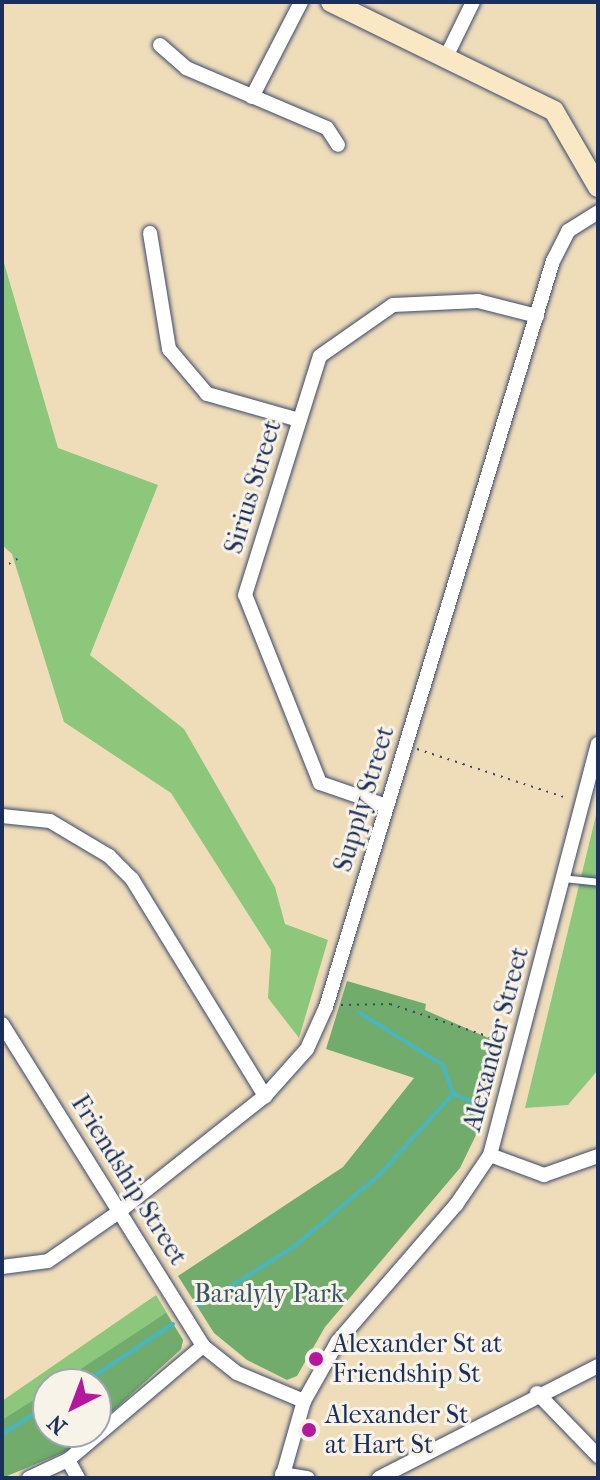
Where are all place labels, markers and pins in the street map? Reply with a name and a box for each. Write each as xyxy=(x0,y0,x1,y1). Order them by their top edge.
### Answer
place label: Alexander St at Friendship St xyxy=(332,1328,502,1390)
marker: Alexander St at Friendship St xyxy=(307,1350,325,1368)
place label: Alexander St at Hart St xyxy=(325,1399,468,1460)
marker: Alexander St at Hart St xyxy=(300,1421,318,1439)

